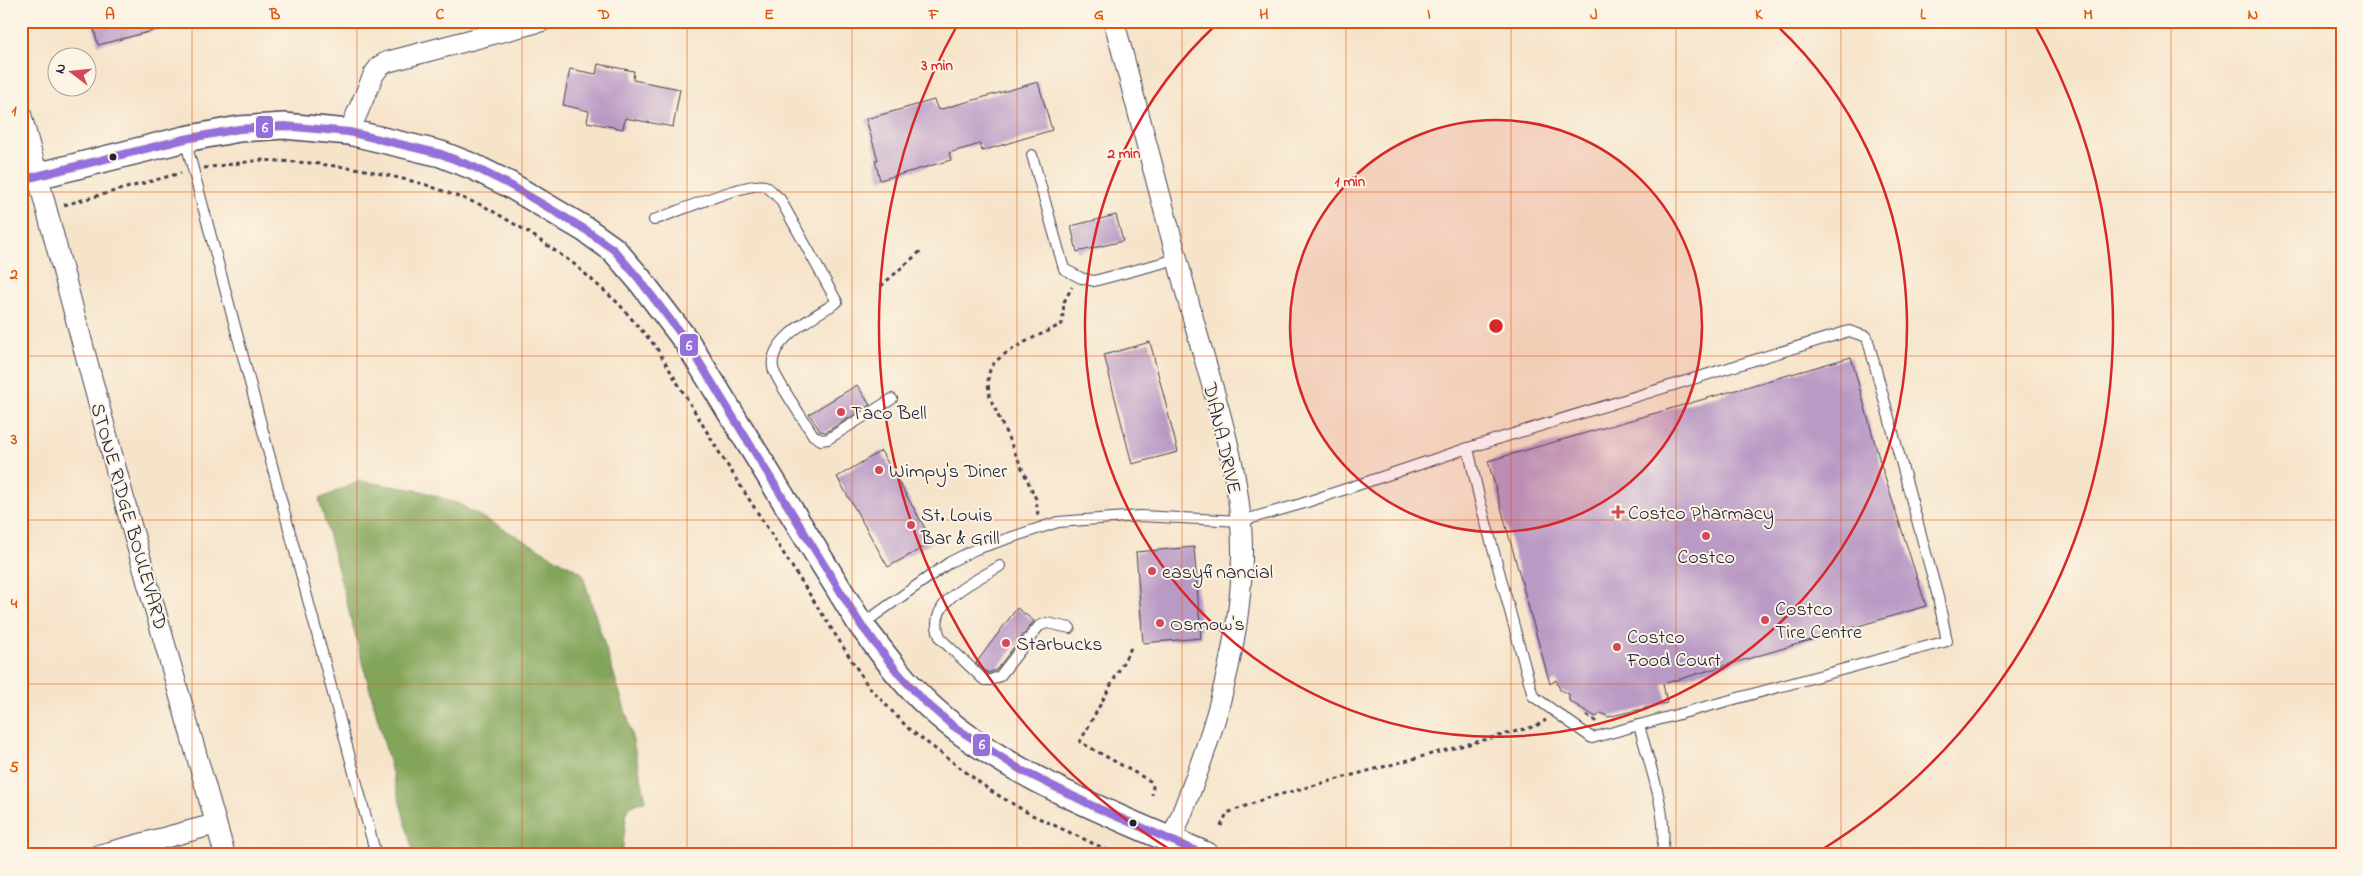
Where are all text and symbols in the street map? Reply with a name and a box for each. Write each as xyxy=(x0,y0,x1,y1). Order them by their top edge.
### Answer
text: A xyxy=(105,3,115,27)
text: B xyxy=(269,3,281,27)
text: C xyxy=(436,3,445,27)
text: D xyxy=(597,3,610,27)
text: E xyxy=(764,3,774,27)
text: F xyxy=(928,3,940,27)
text: G xyxy=(1094,3,1104,27)
text: H xyxy=(1259,3,1269,27)
text: I xyxy=(1427,3,1431,27)
text: J xyxy=(1590,3,1598,27)
text: K xyxy=(1755,3,1764,27)
text: L xyxy=(1920,3,1927,27)
text: M xyxy=(2083,3,2093,27)
text: N xyxy=(2248,3,2259,27)
north arrow xyxy=(48,48,98,98)
text: 3 min xyxy=(920,55,953,77)
text: N xyxy=(50,61,72,76)
text: 1 xyxy=(11,99,17,123)
line badge: 6 xyxy=(255,115,274,139)
text: 6 xyxy=(261,118,269,139)
text: 2 min xyxy=(1107,143,1141,165)
unlabelled marker xyxy=(108,152,118,162)
text: 1 min xyxy=(1335,171,1366,193)
text: 2 xyxy=(9,263,18,287)
centre of rings xyxy=(1487,317,1505,335)
line badge: 6 xyxy=(679,333,699,357)
text: 6 xyxy=(685,336,693,357)
street label: DIANA DRIVE xyxy=(1193,379,1247,497)
street label: STONE RIDGE BOULEVARD xyxy=(81,400,174,633)
place label: Taco Bell xyxy=(851,400,927,429)
marker: Taco Bell xyxy=(835,406,847,418)
text: 3 xyxy=(10,428,18,452)
place label: Wimpy's Diner xyxy=(889,458,1008,487)
marker: Wimpy's Diner xyxy=(873,464,885,476)
place label: Costco Pharmacy xyxy=(1628,500,1774,529)
place label: St. Louis Bar & Grill xyxy=(920,502,1000,554)
marker: Costco Pharmacy xyxy=(1612,506,1624,518)
marker: St. Louis Bar & Grill xyxy=(905,519,917,531)
marker: Costco xyxy=(1700,530,1712,542)
place label: Costco xyxy=(1677,544,1735,573)
place label: easyfinancial xyxy=(1162,559,1273,588)
marker: easyfinancial xyxy=(1146,565,1158,577)
text: 4 xyxy=(10,592,18,616)
place label: Costco Tire Centre xyxy=(1775,596,1862,648)
place label: Osmow's xyxy=(1170,611,1245,640)
marker: Costco Tire Centre xyxy=(1759,614,1771,626)
marker: Osmow's xyxy=(1154,617,1166,629)
place label: Costco Food Court xyxy=(1626,624,1721,676)
place label: Starbucks xyxy=(1016,631,1102,660)
marker: Starbucks xyxy=(1000,637,1012,649)
marker: Costco Food Court xyxy=(1611,641,1623,653)
line badge: 6 xyxy=(972,733,991,757)
text: 6 xyxy=(978,735,986,756)
text: 5 xyxy=(9,756,19,780)
unlabelled marker xyxy=(1128,818,1138,828)

